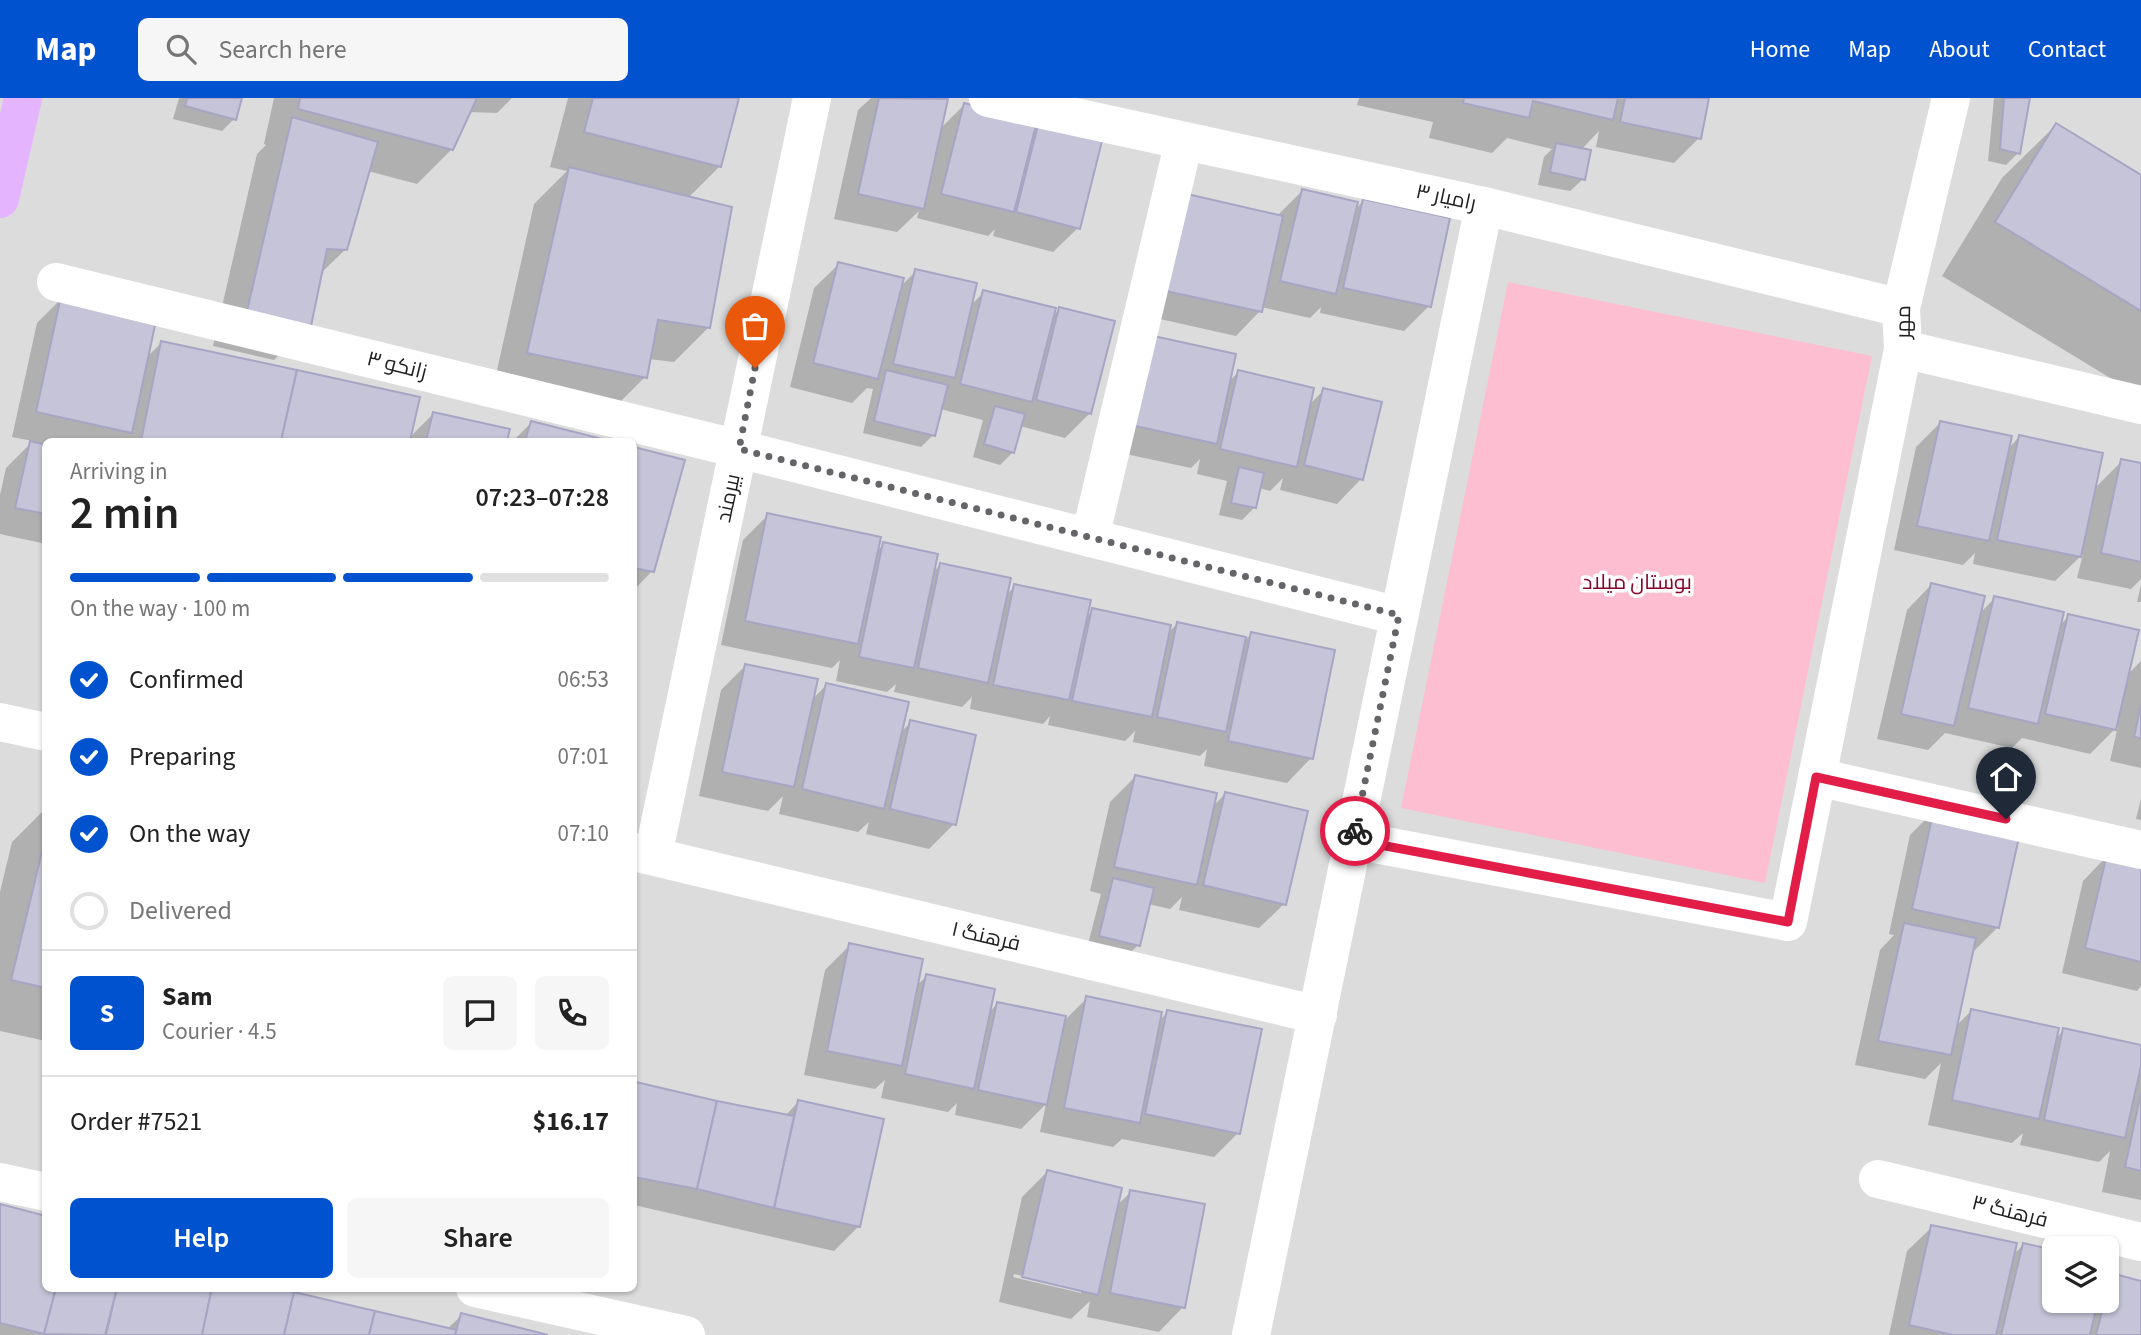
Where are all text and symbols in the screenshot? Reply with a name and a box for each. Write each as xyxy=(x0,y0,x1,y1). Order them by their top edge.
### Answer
search box xyxy=(138,18,628,81)
text: Map xyxy=(35,26,96,73)
icon: search xyxy=(162,30,200,68)
text: Search here xyxy=(218,31,347,68)
text: Home xyxy=(1750,32,1810,67)
text: Map xyxy=(1848,32,1891,67)
text: About xyxy=(1929,32,1990,67)
text: Contact xyxy=(2028,32,2106,67)
street label: رامیار ۳ xyxy=(1413,176,1479,218)
pin xyxy=(725,296,785,368)
street label: مهر xyxy=(1888,305,1918,340)
icon: bag xyxy=(736,307,774,345)
street label: زانکو ۳ xyxy=(364,343,430,387)
text: Arriving in xyxy=(70,455,168,488)
street label: بیرمند xyxy=(708,471,748,525)
text: 07:23–07:28 xyxy=(476,479,609,516)
text: 2 min xyxy=(70,481,179,546)
park label: بوستان میلاد xyxy=(1582,567,1692,597)
text: On the way · 100 m xyxy=(70,592,250,625)
icon: check xyxy=(70,661,108,699)
text: Confirmed xyxy=(129,661,244,698)
text: 06:53 xyxy=(558,663,609,696)
icon: check xyxy=(70,738,108,776)
text: Preparing xyxy=(129,738,235,775)
text: 07:01 xyxy=(558,740,609,773)
pin xyxy=(1976,747,2036,819)
icon: home xyxy=(1987,758,2025,796)
courier xyxy=(1320,796,1390,866)
icon: bike xyxy=(1336,812,1374,850)
icon: check xyxy=(70,815,108,853)
text: On the way xyxy=(129,815,250,852)
text: 07:10 xyxy=(558,817,609,850)
text: Delivered xyxy=(129,892,232,929)
street label: فرهنگ ۱ xyxy=(949,914,1023,958)
button: chat xyxy=(443,976,517,1050)
button: phone xyxy=(535,976,609,1050)
text: Sam xyxy=(162,978,212,1015)
text: S xyxy=(100,995,114,1032)
text: Courier · 4.5 xyxy=(162,1015,277,1048)
text: Order #7521 xyxy=(70,1103,202,1140)
text: $16.17 xyxy=(533,1103,609,1140)
street label: فرهنگ ۳ xyxy=(1969,1187,2051,1235)
button: Help xyxy=(70,1198,333,1278)
button: Share xyxy=(347,1198,609,1278)
map controls xyxy=(2042,1236,2119,1313)
button: layers xyxy=(2042,1236,2119,1313)

